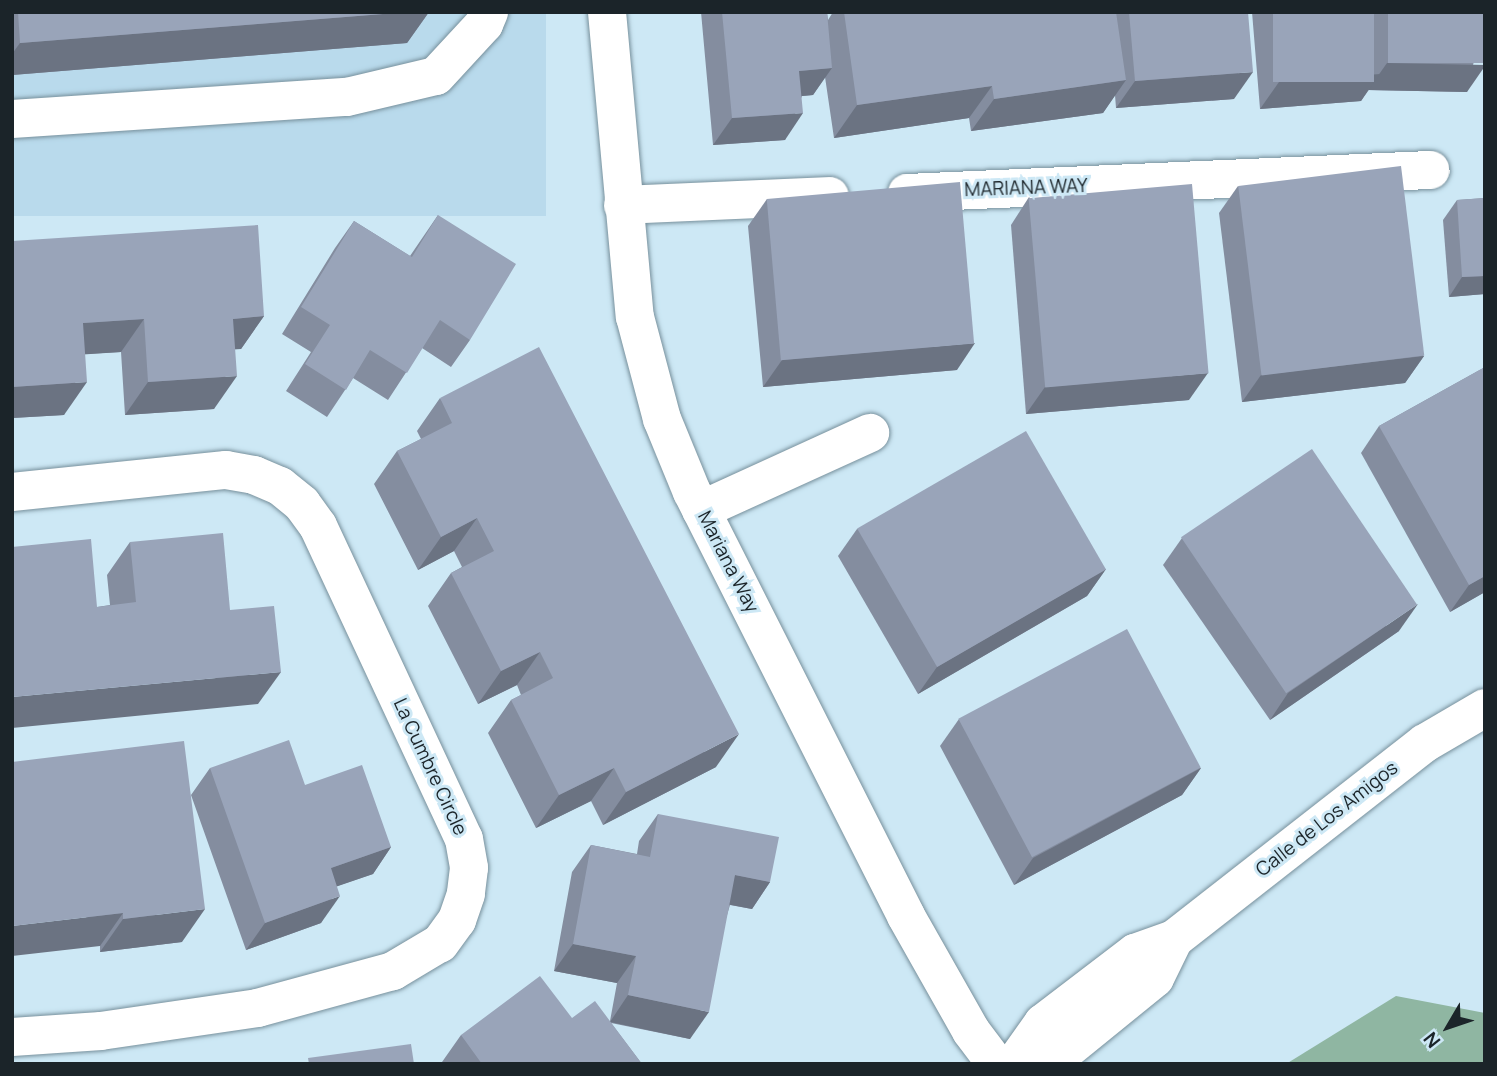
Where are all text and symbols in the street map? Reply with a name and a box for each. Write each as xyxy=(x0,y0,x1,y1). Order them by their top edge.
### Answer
street label: MARIANA WAY xyxy=(964,174,1088,202)
street label: Mariana Way xyxy=(693,507,763,617)
street label: La Cumbre Circle xyxy=(388,695,472,839)
street label: Calle de Los Amigos xyxy=(1252,757,1402,881)
north arrow xyxy=(1413,992,1483,1062)
text: N xyxy=(1417,1027,1446,1054)

